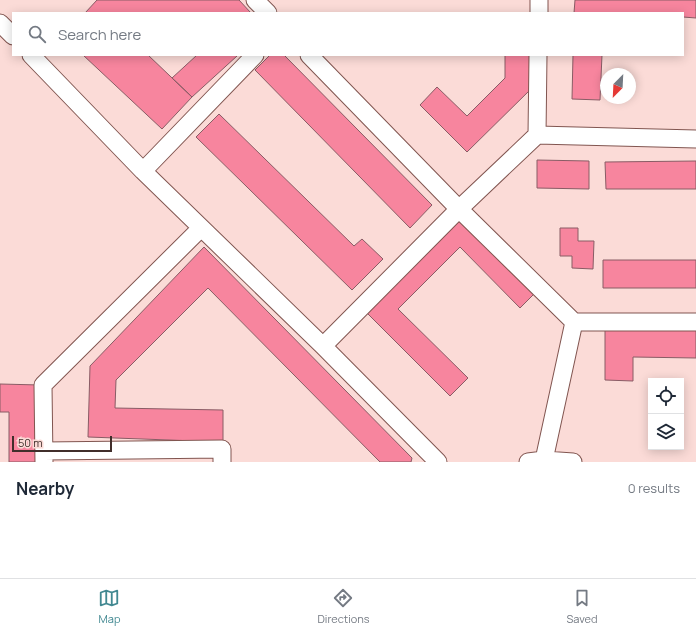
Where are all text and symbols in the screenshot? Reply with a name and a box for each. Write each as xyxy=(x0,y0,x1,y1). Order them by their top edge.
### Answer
search box xyxy=(12,12,684,56)
icon: search xyxy=(26,23,48,45)
text: Search here xyxy=(58,24,141,45)
north arrow xyxy=(600,68,636,104)
map controls xyxy=(648,378,684,450)
button: locate xyxy=(648,378,684,414)
button: layers xyxy=(648,414,684,450)
scale bar xyxy=(12,434,112,453)
text: 50 m xyxy=(18,435,43,450)
text: Nearby xyxy=(16,477,74,500)
text: 0 results xyxy=(628,479,680,497)
tab: Map xyxy=(98,587,120,626)
tab: Directions xyxy=(317,587,370,626)
tab: Saved xyxy=(567,587,598,626)

